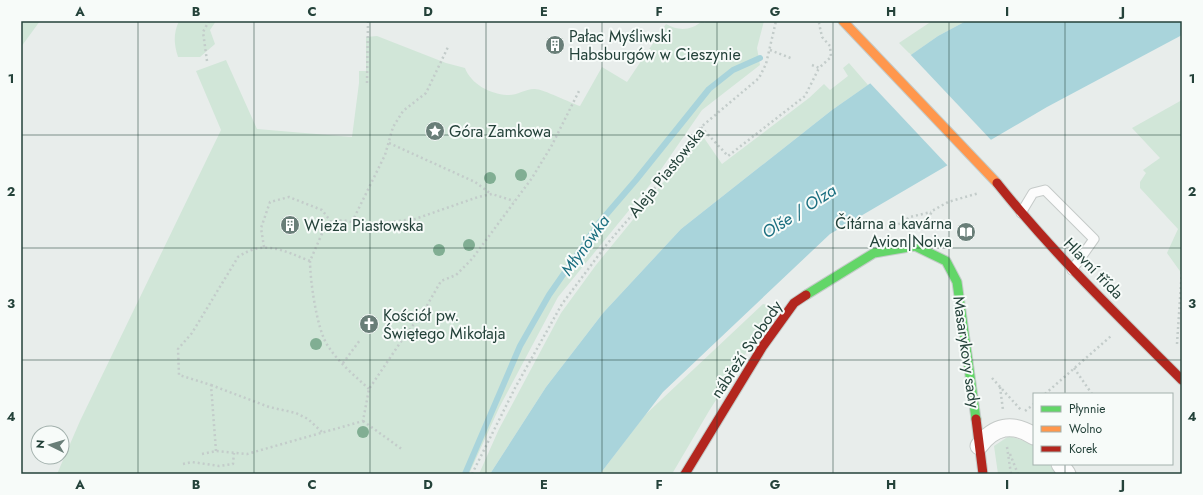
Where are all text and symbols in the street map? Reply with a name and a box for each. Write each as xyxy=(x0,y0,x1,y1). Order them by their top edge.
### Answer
text: A xyxy=(74,2,85,21)
text: B xyxy=(192,2,201,21)
text: C xyxy=(307,2,317,21)
text: D xyxy=(423,2,433,21)
text: E xyxy=(540,2,548,21)
text: F xyxy=(655,2,663,21)
text: G xyxy=(770,2,781,21)
text: H xyxy=(886,2,896,21)
text: I xyxy=(1005,2,1009,21)
text: J xyxy=(1118,2,1125,21)
place label: Pałac Myśliwski Habsburgów w Cieszynie xyxy=(569,25,741,66)
building icon: Pałac Myśliwski Habsburgów w Cieszynie xyxy=(544,34,566,56)
text: 1 xyxy=(8,69,14,88)
text: 1 xyxy=(1189,69,1195,88)
place icon: Góra Zamkowa xyxy=(424,120,446,142)
place label: Góra Zamkowa xyxy=(449,120,551,143)
street label: Aleja Piastowska xyxy=(623,122,710,222)
water label: Olše / Olza xyxy=(757,178,841,244)
text: 2 xyxy=(7,182,15,201)
text: 2 xyxy=(1188,182,1196,201)
water label: Młynówka xyxy=(555,209,616,280)
place label: Čítárna a kavárna Avion|Noiva xyxy=(835,212,952,253)
building icon: Wieża Piastowska xyxy=(279,214,301,236)
place label: Wieża Piastowska xyxy=(304,214,424,237)
library icon: Čítárna a kavárna Avion|Noiva xyxy=(955,221,977,243)
street label: Hlavní třída xyxy=(1058,233,1129,304)
text: 3 xyxy=(7,294,15,313)
text: 3 xyxy=(1188,294,1196,313)
street label: nábřeží Svobody xyxy=(705,295,788,403)
street label: Masarykovy sady xyxy=(947,295,986,410)
place label: Kościół pw. Świętego Mikołaja xyxy=(383,304,506,345)
church icon: Kościół pw. Świętego Mikołaja xyxy=(358,313,380,335)
legend xyxy=(1033,393,1173,465)
text: Płynnie xyxy=(1069,400,1106,418)
text: 4 xyxy=(6,407,16,426)
text: 4 xyxy=(1187,407,1197,426)
text: Wolno xyxy=(1069,420,1103,438)
north arrow xyxy=(30,425,70,465)
text: N xyxy=(32,439,48,449)
text: Korek xyxy=(1069,440,1098,458)
text: A xyxy=(74,475,85,494)
text: B xyxy=(192,475,201,494)
text: C xyxy=(307,475,317,494)
text: D xyxy=(423,475,433,494)
text: E xyxy=(540,475,548,494)
text: F xyxy=(655,475,663,494)
text: G xyxy=(770,475,781,494)
text: H xyxy=(886,475,896,494)
text: I xyxy=(1005,475,1009,494)
text: J xyxy=(1118,475,1125,494)

